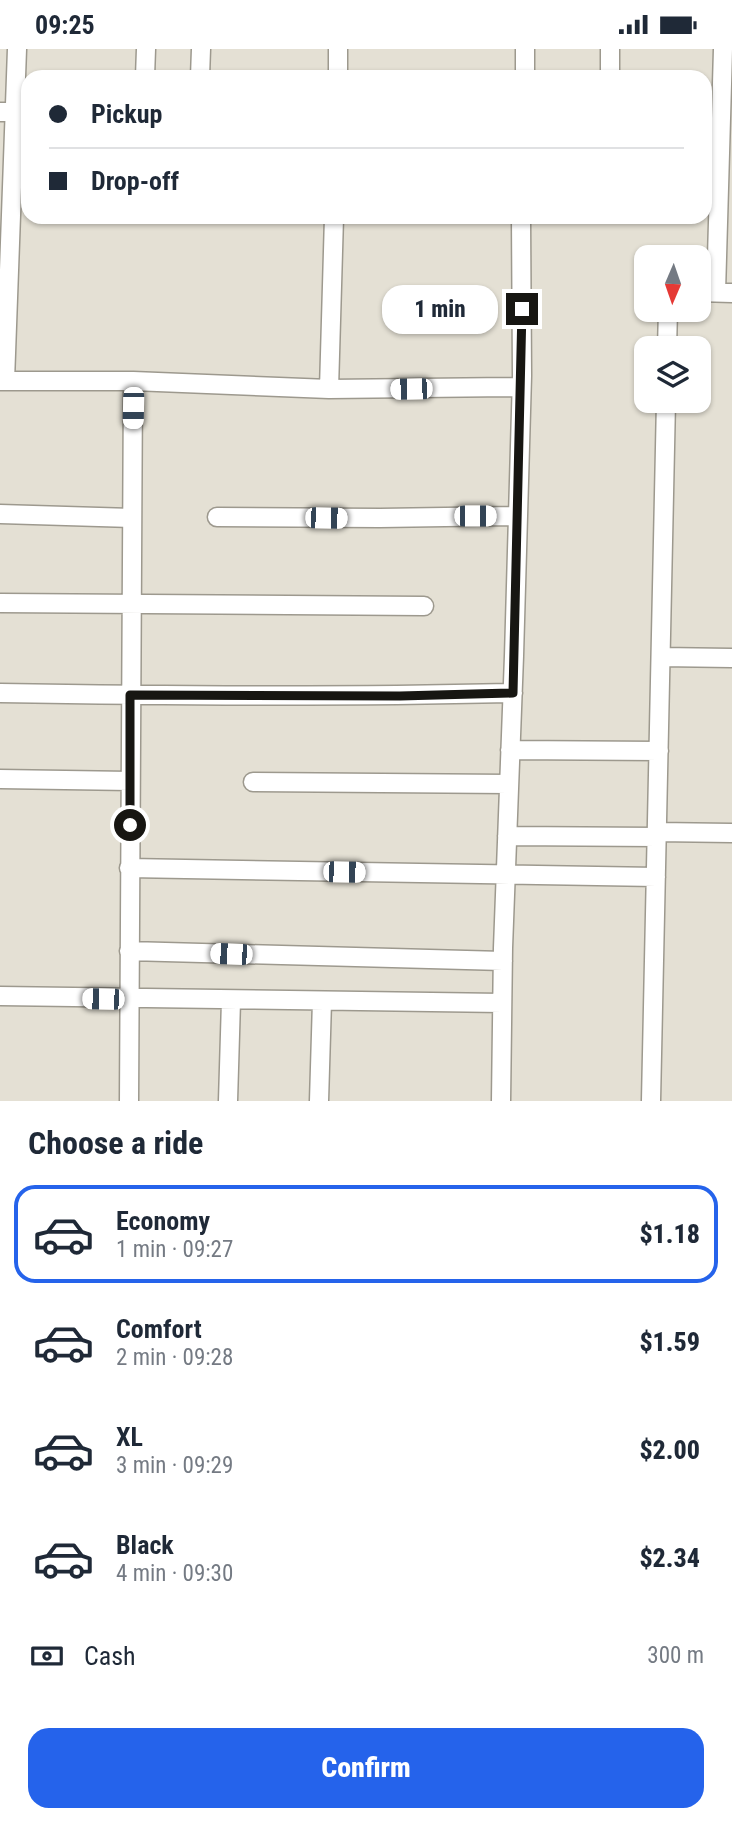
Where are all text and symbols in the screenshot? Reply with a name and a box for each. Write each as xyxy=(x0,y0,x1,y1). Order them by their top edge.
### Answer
text: 09:25 xyxy=(35,10,95,40)
text: Pickup xyxy=(91,99,162,129)
text: Drop-off xyxy=(91,166,179,196)
north arrow xyxy=(634,245,710,322)
map controls xyxy=(634,245,711,413)
callout: 1 min xyxy=(382,285,498,333)
route end xyxy=(506,293,538,325)
text: 1 min xyxy=(414,296,466,323)
button: layers xyxy=(634,336,711,413)
car xyxy=(390,378,433,400)
car xyxy=(123,387,144,429)
car xyxy=(455,506,497,527)
car xyxy=(305,507,348,529)
route start xyxy=(114,809,146,841)
car xyxy=(323,861,366,883)
car xyxy=(210,943,253,965)
car xyxy=(82,988,125,1010)
text: Choose a ride xyxy=(28,1124,203,1162)
icon: car xyxy=(32,1203,95,1266)
text: Economy xyxy=(116,1206,210,1236)
text: $1.18 xyxy=(639,1219,700,1249)
text: 1 min · 09:27 xyxy=(116,1236,233,1263)
icon: car xyxy=(32,1311,95,1374)
text: Comfort xyxy=(116,1314,202,1344)
text: $1.59 xyxy=(639,1327,700,1357)
text: 2 min · 09:28 xyxy=(116,1344,233,1371)
icon: car xyxy=(32,1419,95,1482)
text: XL xyxy=(116,1422,143,1452)
text: $2.00 xyxy=(639,1435,700,1465)
text: 3 min · 09:29 xyxy=(116,1452,233,1479)
icon: car xyxy=(32,1527,95,1590)
text: Black xyxy=(116,1530,174,1560)
text: $2.34 xyxy=(639,1543,700,1573)
text: 4 min · 09:30 xyxy=(116,1560,233,1587)
icon: cash xyxy=(28,1637,66,1675)
text: Cash xyxy=(84,1641,136,1671)
text: 300 m xyxy=(647,1642,704,1669)
button: Confirm xyxy=(28,1728,704,1808)

